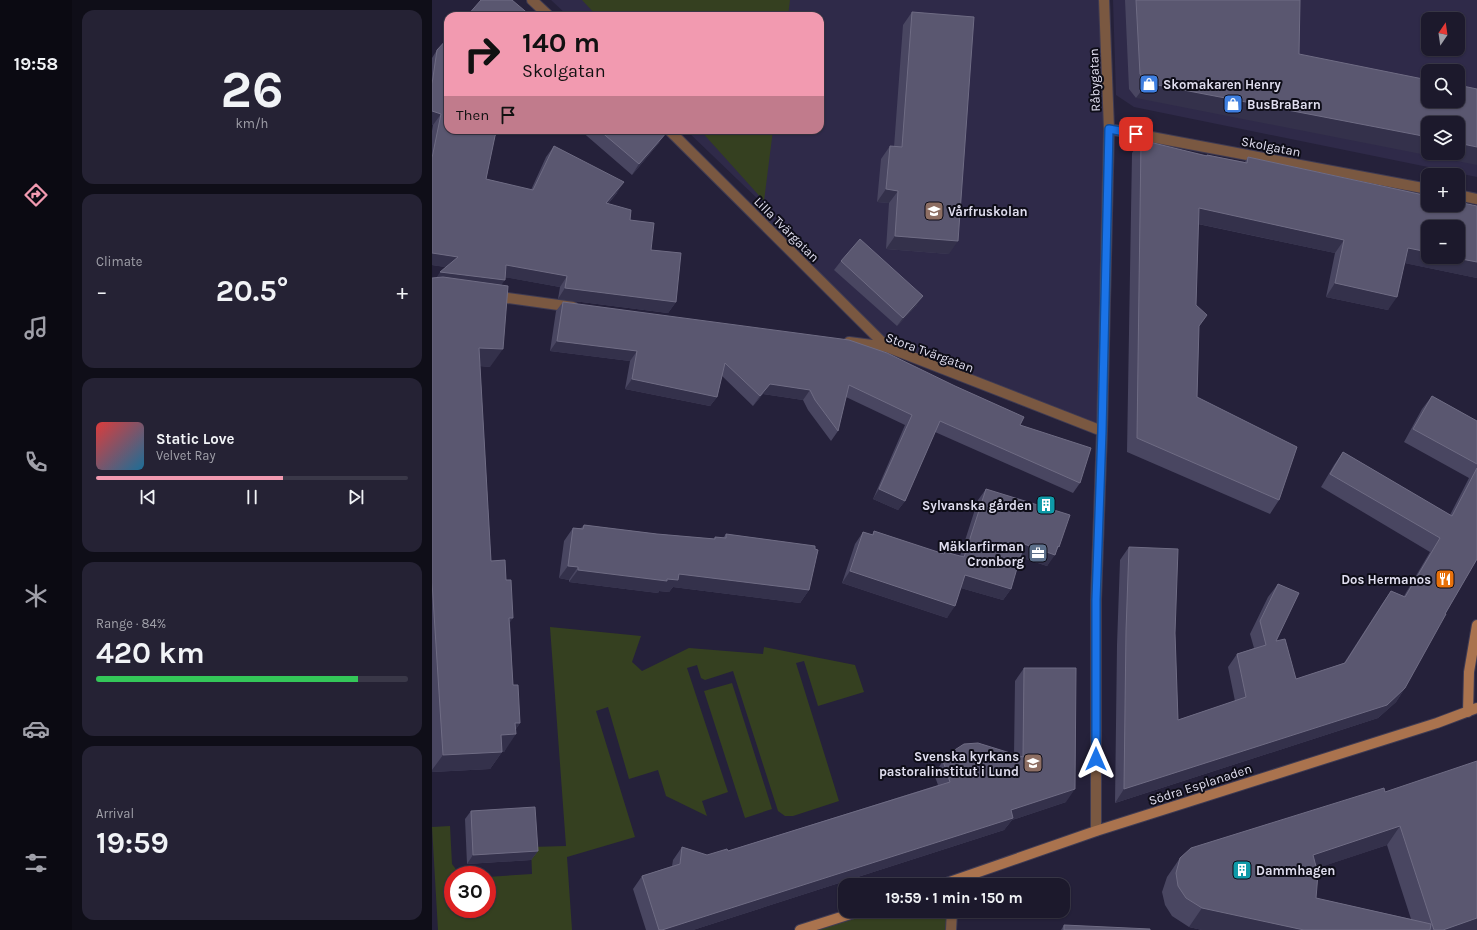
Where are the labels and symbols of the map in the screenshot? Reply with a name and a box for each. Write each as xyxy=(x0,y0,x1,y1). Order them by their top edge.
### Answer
north arrow xyxy=(1421,12,1465,56)
street label: Råbygatan xyxy=(1086,48,1103,112)
shop icon: Skomakaren Henry xyxy=(1138,73,1160,95)
place label: Skomakaren Henry xyxy=(1163,77,1281,92)
shop icon: BusBraBarn xyxy=(1222,93,1244,115)
place label: BusBraBarn xyxy=(1247,97,1321,112)
pin xyxy=(1119,117,1153,151)
street label: Skolgatan xyxy=(1240,133,1302,160)
street label: Lilla Tvärgatan xyxy=(751,194,822,265)
school or university icon: Vårfruskolan xyxy=(923,200,945,222)
place label: Vårfruskolan xyxy=(948,204,1028,219)
street label: Stora Tvärgatan xyxy=(884,330,976,375)
building icon: Sylvanska gården xyxy=(1035,494,1057,516)
place label: Sylvanska gården xyxy=(922,498,1032,513)
place label: Mäklarfirman Cronborg xyxy=(938,539,1024,569)
office icon: Mäklarfirman Cronborg xyxy=(1027,542,1049,564)
restaurant icon: Dos Hermanos xyxy=(1434,568,1456,590)
place label: Dos Hermanos xyxy=(1341,572,1431,587)
position arrow xyxy=(1075,738,1117,780)
place label: Svenska kyrkans pastoralinstitut i Lund xyxy=(879,749,1019,779)
school or university icon: Svenska kyrkans pastoralinstitut i Lund xyxy=(1022,752,1044,774)
street label: Södra Esplanaden xyxy=(1147,761,1254,808)
building icon: Dammhagen xyxy=(1231,859,1253,881)
place label: Dammhagen xyxy=(1256,863,1335,878)
speed limit sign: 30 xyxy=(444,866,496,918)

